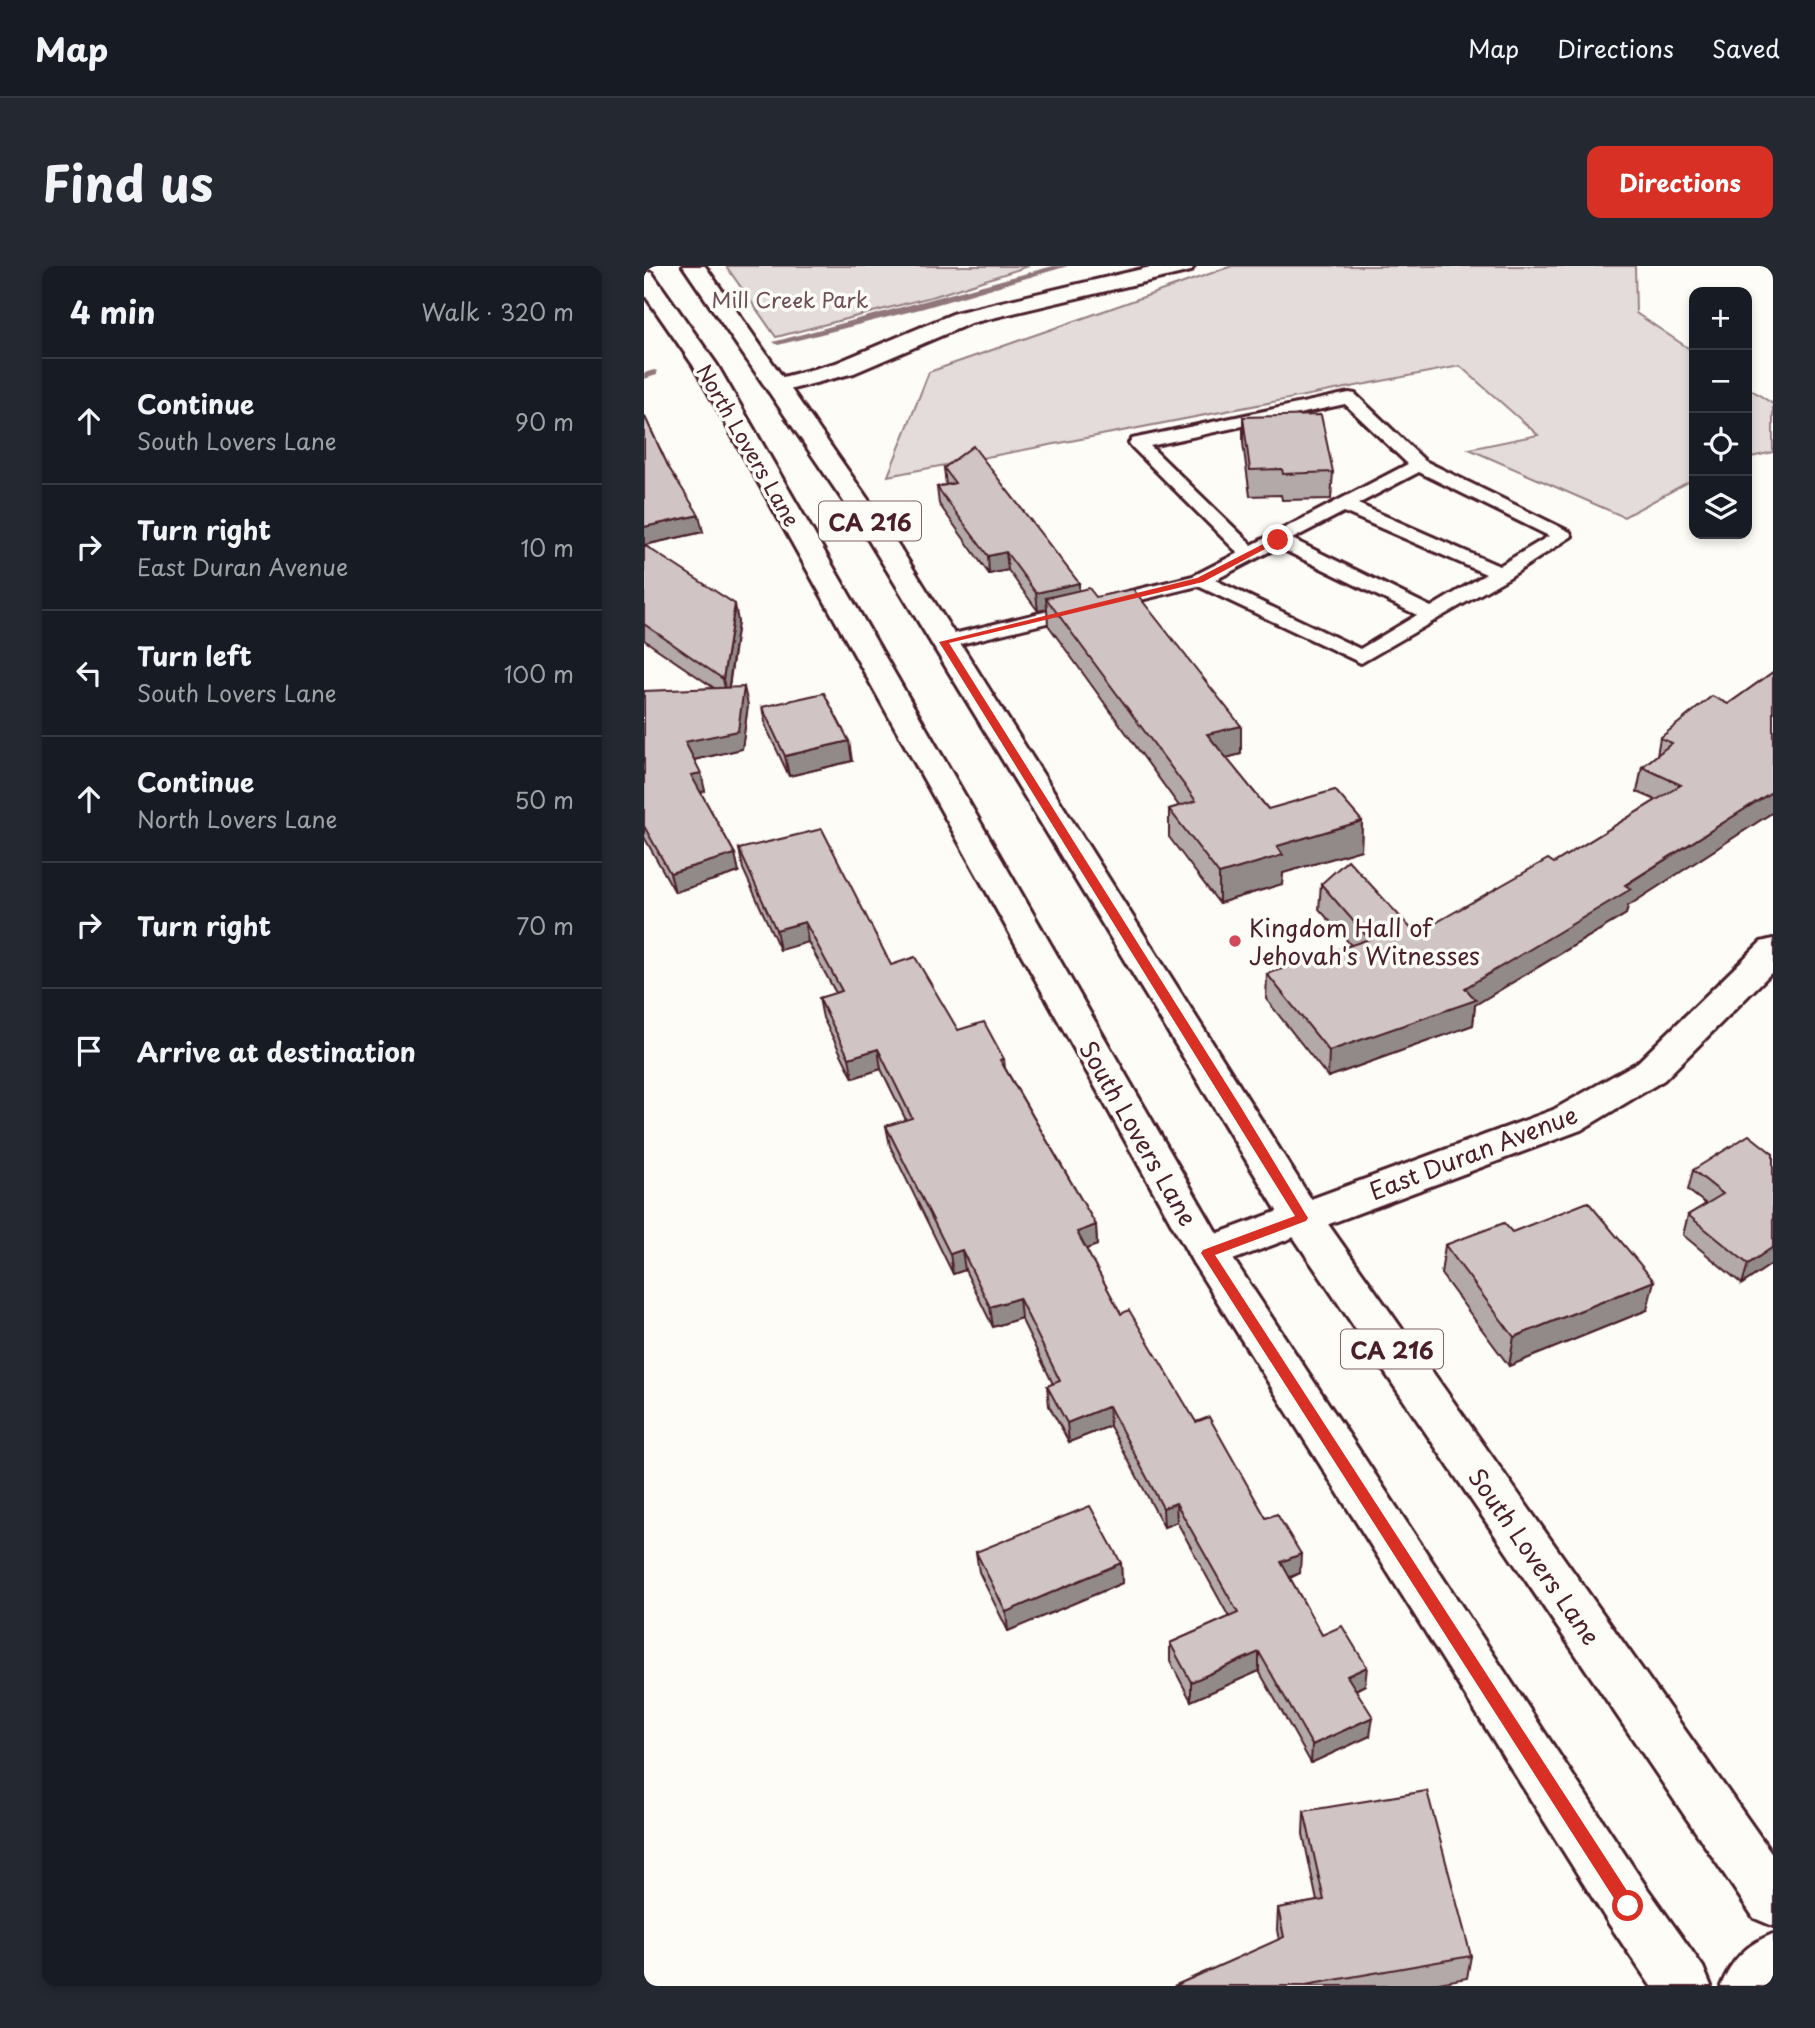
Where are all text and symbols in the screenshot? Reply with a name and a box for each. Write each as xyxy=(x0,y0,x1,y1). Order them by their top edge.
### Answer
text: Map xyxy=(35,23,108,73)
text: Map xyxy=(1468,30,1519,66)
text: Directions xyxy=(1557,30,1674,66)
text: Saved xyxy=(1712,30,1780,66)
text: Find us xyxy=(42,145,213,219)
button: Directions xyxy=(1587,146,1773,218)
park label: Mill Creek Park xyxy=(712,283,869,315)
map controls xyxy=(1689,287,1752,539)
button: + xyxy=(1689,287,1752,350)
text: 4 min xyxy=(70,289,156,334)
text: Walk · 320 m xyxy=(421,294,574,329)
button: − xyxy=(1689,350,1752,413)
street label: North Lovers Lane xyxy=(689,358,809,532)
text: Continue xyxy=(137,384,254,423)
icon: ahead xyxy=(70,402,108,440)
text: 90 m xyxy=(515,404,574,439)
button: locate xyxy=(1689,413,1752,476)
text: South Lovers Lane xyxy=(137,423,337,458)
button: layers xyxy=(1689,476,1752,539)
road number: CA 216 xyxy=(819,502,921,540)
text: Turn right xyxy=(137,510,271,549)
route end xyxy=(1262,524,1293,555)
icon: right xyxy=(70,528,108,566)
text: 10 m xyxy=(520,530,574,565)
text: East Duran Avenue xyxy=(137,549,348,584)
text: Turn left xyxy=(137,636,252,675)
icon: left xyxy=(70,654,108,692)
text: 100 m xyxy=(504,656,574,691)
text: South Lovers Lane xyxy=(137,675,337,710)
text: Continue xyxy=(137,762,254,801)
icon: ahead xyxy=(70,780,108,818)
text: 50 m xyxy=(514,782,574,817)
text: North Lovers Lane xyxy=(137,801,337,836)
icon: right xyxy=(70,906,108,944)
text: Turn right xyxy=(137,906,271,945)
text: 70 m xyxy=(516,908,574,943)
place label: Kingdom Hall of Jehovah's Witnesses xyxy=(1249,909,1480,973)
marker: Kingdom Hall of Jehovah's Witnesses xyxy=(1227,933,1243,949)
icon: arrive xyxy=(70,1032,108,1070)
text: Arrive at destination xyxy=(137,1032,416,1071)
street label: South Lovers Lane xyxy=(1071,1034,1207,1232)
street label: East Duran Avenue xyxy=(1364,1096,1582,1208)
road number: CA 216 xyxy=(1341,1330,1443,1368)
street label: South Lovers Lane xyxy=(1461,1460,1609,1652)
route start xyxy=(1612,1890,1643,1921)

